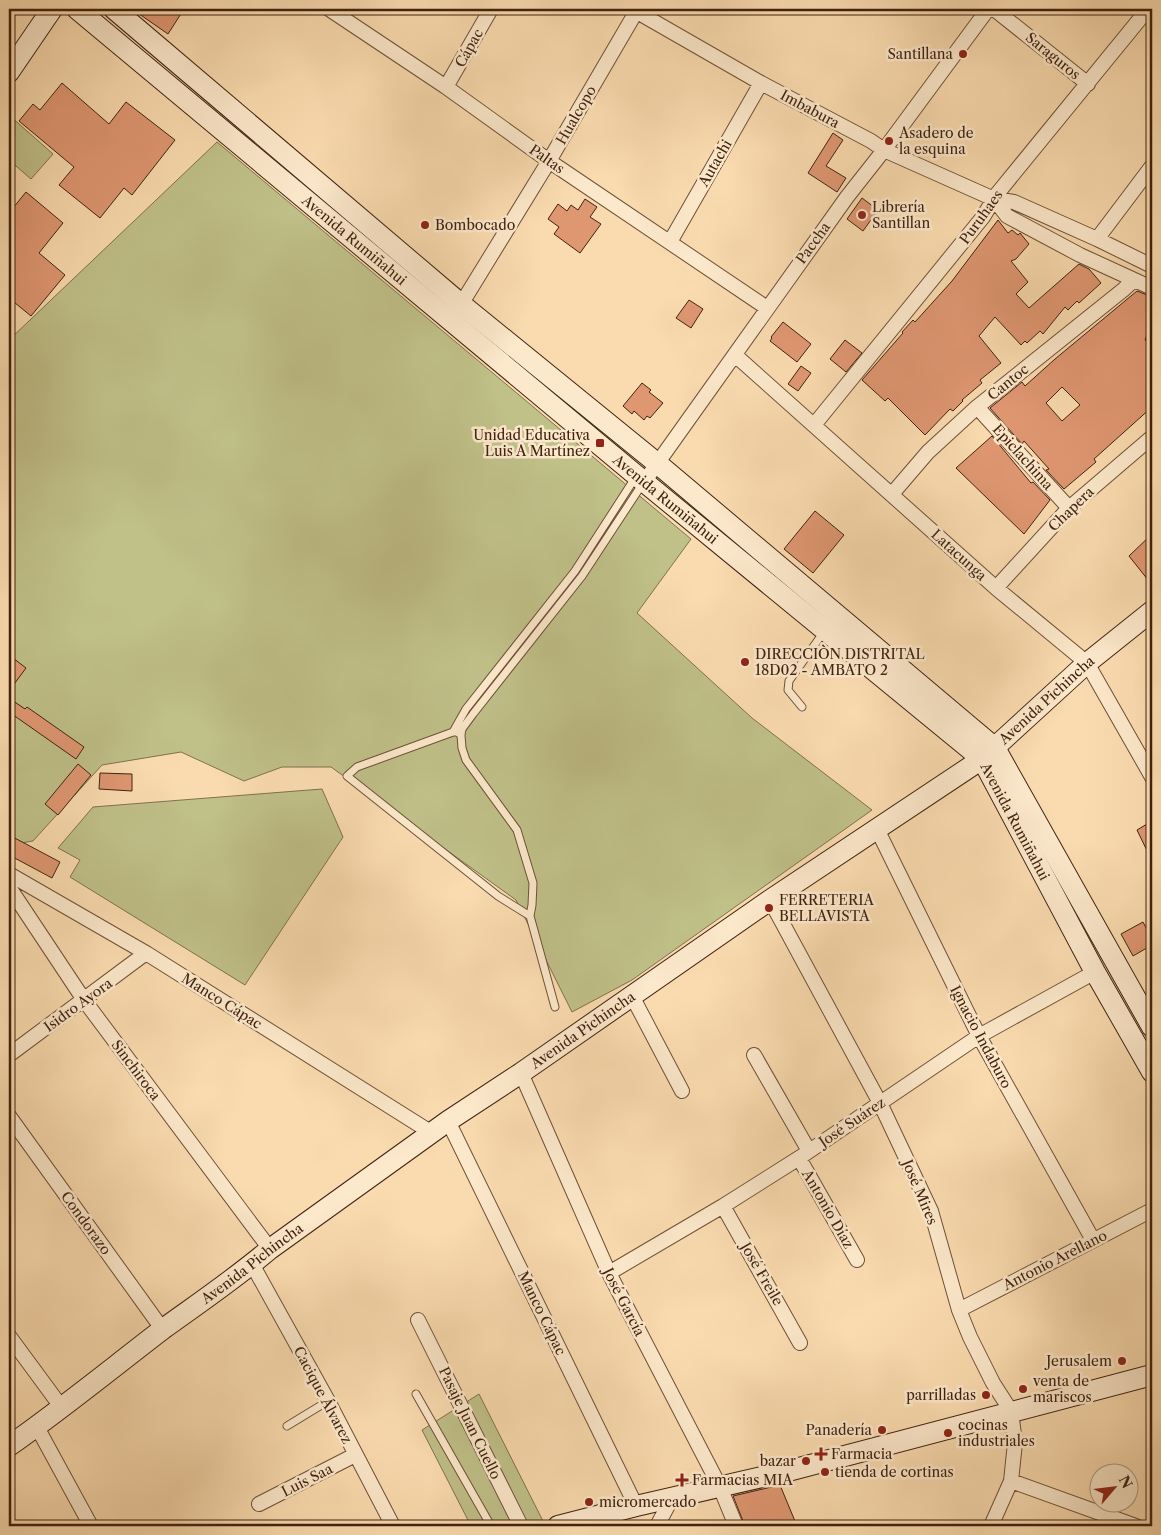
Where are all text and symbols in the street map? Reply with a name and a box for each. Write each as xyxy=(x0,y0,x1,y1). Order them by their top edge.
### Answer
street label: Cápac xyxy=(451,25,487,71)
street label: Saraguros xyxy=(1022,28,1084,84)
place label: Santillana xyxy=(887,45,954,63)
marker: Santillana xyxy=(957,48,969,60)
street label: Hualcopo xyxy=(552,82,600,148)
street label: Imbabura xyxy=(777,86,843,132)
place label: Asadero de la esquina xyxy=(898,124,974,158)
marker: Asadero de la esquina xyxy=(883,135,895,147)
street label: Autachi xyxy=(694,136,736,191)
street label: Paltas xyxy=(526,140,568,178)
street label: Puruhaes xyxy=(955,186,1007,248)
street label: Avenida Rumiñahui xyxy=(297,191,410,289)
place label: Librería Santillan xyxy=(872,198,930,232)
marker: Librería Santillan xyxy=(856,209,868,221)
place label: Bombocado xyxy=(435,216,515,234)
street label: Paccha xyxy=(792,218,835,267)
marker: Bombocado xyxy=(419,219,431,231)
street label: Cantoc xyxy=(984,360,1032,404)
street label: Epiclachima xyxy=(989,420,1058,494)
place label: Unidad Educativa Luis A Martínez xyxy=(473,426,591,460)
marker: Unidad Educativa Luis A Martínez xyxy=(594,437,606,449)
street label: Avenida Rumiñahui xyxy=(608,450,722,548)
street label: Chapera xyxy=(1044,482,1098,535)
street label: Latacunga xyxy=(928,525,991,585)
place label: DIRECCIÒN DISTRITAL 18D02 - AMBATO 2 xyxy=(755,644,925,679)
street label: Avenida Pichincha xyxy=(994,651,1098,749)
marker: DIRECCIÒN DISTRITAL 18D02 - AMBATO 2 xyxy=(739,656,751,668)
street label: Avenida Rumiñahui xyxy=(976,758,1054,883)
place label: FERRETERIA BELLAVISTA xyxy=(779,891,874,925)
marker: FERRETERIA BELLAVISTA xyxy=(763,902,775,914)
street label: Manco Cápac xyxy=(178,969,266,1033)
street label: Isidro Ayora xyxy=(40,974,116,1036)
street label: Ignacio Indaburo xyxy=(946,983,1016,1091)
street label: Avenida Pichincha xyxy=(526,987,639,1073)
street label: Sinchiroca xyxy=(107,1036,165,1104)
street label: José Suárez xyxy=(814,1093,889,1152)
street label: José Mires xyxy=(897,1155,942,1227)
street label: Antonio Díaz xyxy=(798,1165,858,1252)
street label: Condorazo xyxy=(57,1188,115,1258)
street label: Avenida Pichincha xyxy=(197,1219,307,1308)
street label: Antonio Arellano xyxy=(999,1226,1110,1294)
street label: José Freile xyxy=(736,1237,787,1309)
street label: José García xyxy=(598,1263,649,1340)
street label: Manco Cápac xyxy=(514,1268,570,1358)
street label: Cacique Álvarez xyxy=(290,1343,356,1447)
place label: Jerusalem xyxy=(1044,1352,1112,1370)
marker: Jerusalem xyxy=(1116,1355,1128,1367)
street label: Pasaje Juan Cuello xyxy=(435,1364,505,1482)
place label: venta de mariscos xyxy=(1032,1372,1092,1406)
marker: venta de mariscos xyxy=(1017,1383,1029,1395)
place label: parrilladas xyxy=(906,1386,976,1404)
marker: parrilladas xyxy=(980,1389,992,1401)
place label: cocinas industriales xyxy=(958,1416,1035,1450)
place label: Panadería xyxy=(806,1421,873,1439)
marker: Panadería xyxy=(876,1424,888,1436)
marker: cocinas industriales xyxy=(942,1427,954,1439)
place label: Farmacia xyxy=(831,1445,893,1463)
marker: Farmacia xyxy=(815,1448,827,1460)
place label: bazar xyxy=(760,1452,796,1470)
marker: bazar xyxy=(800,1455,812,1467)
street label: Luis Saa xyxy=(278,1459,336,1501)
north arrow xyxy=(1088,1462,1138,1512)
place label: tienda de cortinas xyxy=(835,1463,954,1481)
marker: tienda de cortinas xyxy=(819,1466,831,1478)
place label: Farmacias MIA xyxy=(692,1471,794,1489)
text: N xyxy=(1115,1472,1136,1491)
marker: Farmacias MIA xyxy=(676,1474,688,1486)
place label: micromercado xyxy=(599,1493,696,1511)
marker: micromercado xyxy=(583,1496,595,1508)

